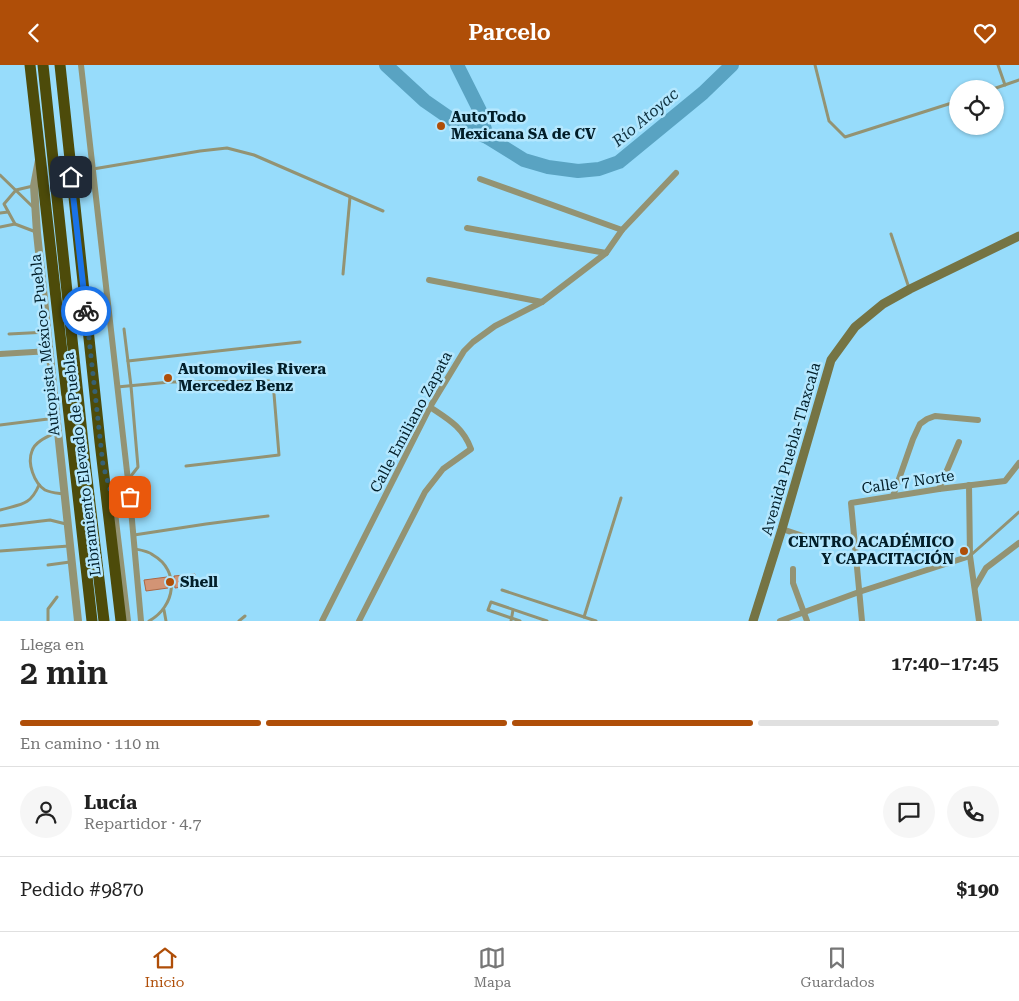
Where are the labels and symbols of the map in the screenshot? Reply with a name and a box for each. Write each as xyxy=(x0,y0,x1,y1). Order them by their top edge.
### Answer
water label: Río Atoyac xyxy=(608,84,683,151)
place label: AutoTodo Mexicana SA de CV xyxy=(451,108,596,143)
marker: AutoTodo Mexicana SA de CV xyxy=(435,120,447,132)
pin xyxy=(50,156,92,198)
street label: Autopista México-Puebla xyxy=(26,253,64,437)
courier xyxy=(61,286,111,336)
street label: Calle Emiliano Zapata xyxy=(366,348,456,496)
street label: Libramiento Elevado de Puebla xyxy=(59,351,105,577)
place label: Automoviles Rivera Mercedez Benz xyxy=(178,360,326,395)
street label: Avenida Puebla-Tlaxcala xyxy=(758,360,824,538)
marker: Automoviles Rivera Mercedez Benz xyxy=(162,372,174,384)
street label: Calle 7 Norte xyxy=(860,467,956,497)
pin xyxy=(109,476,151,518)
place label: CENTRO ACADÉMICO Y CAPACITACIÓN xyxy=(788,532,954,568)
marker: CENTRO ACADÉMICO Y CAPACITACIÓN xyxy=(958,545,970,557)
place label: Shell xyxy=(180,573,218,591)
marker: Shell xyxy=(164,576,176,588)

